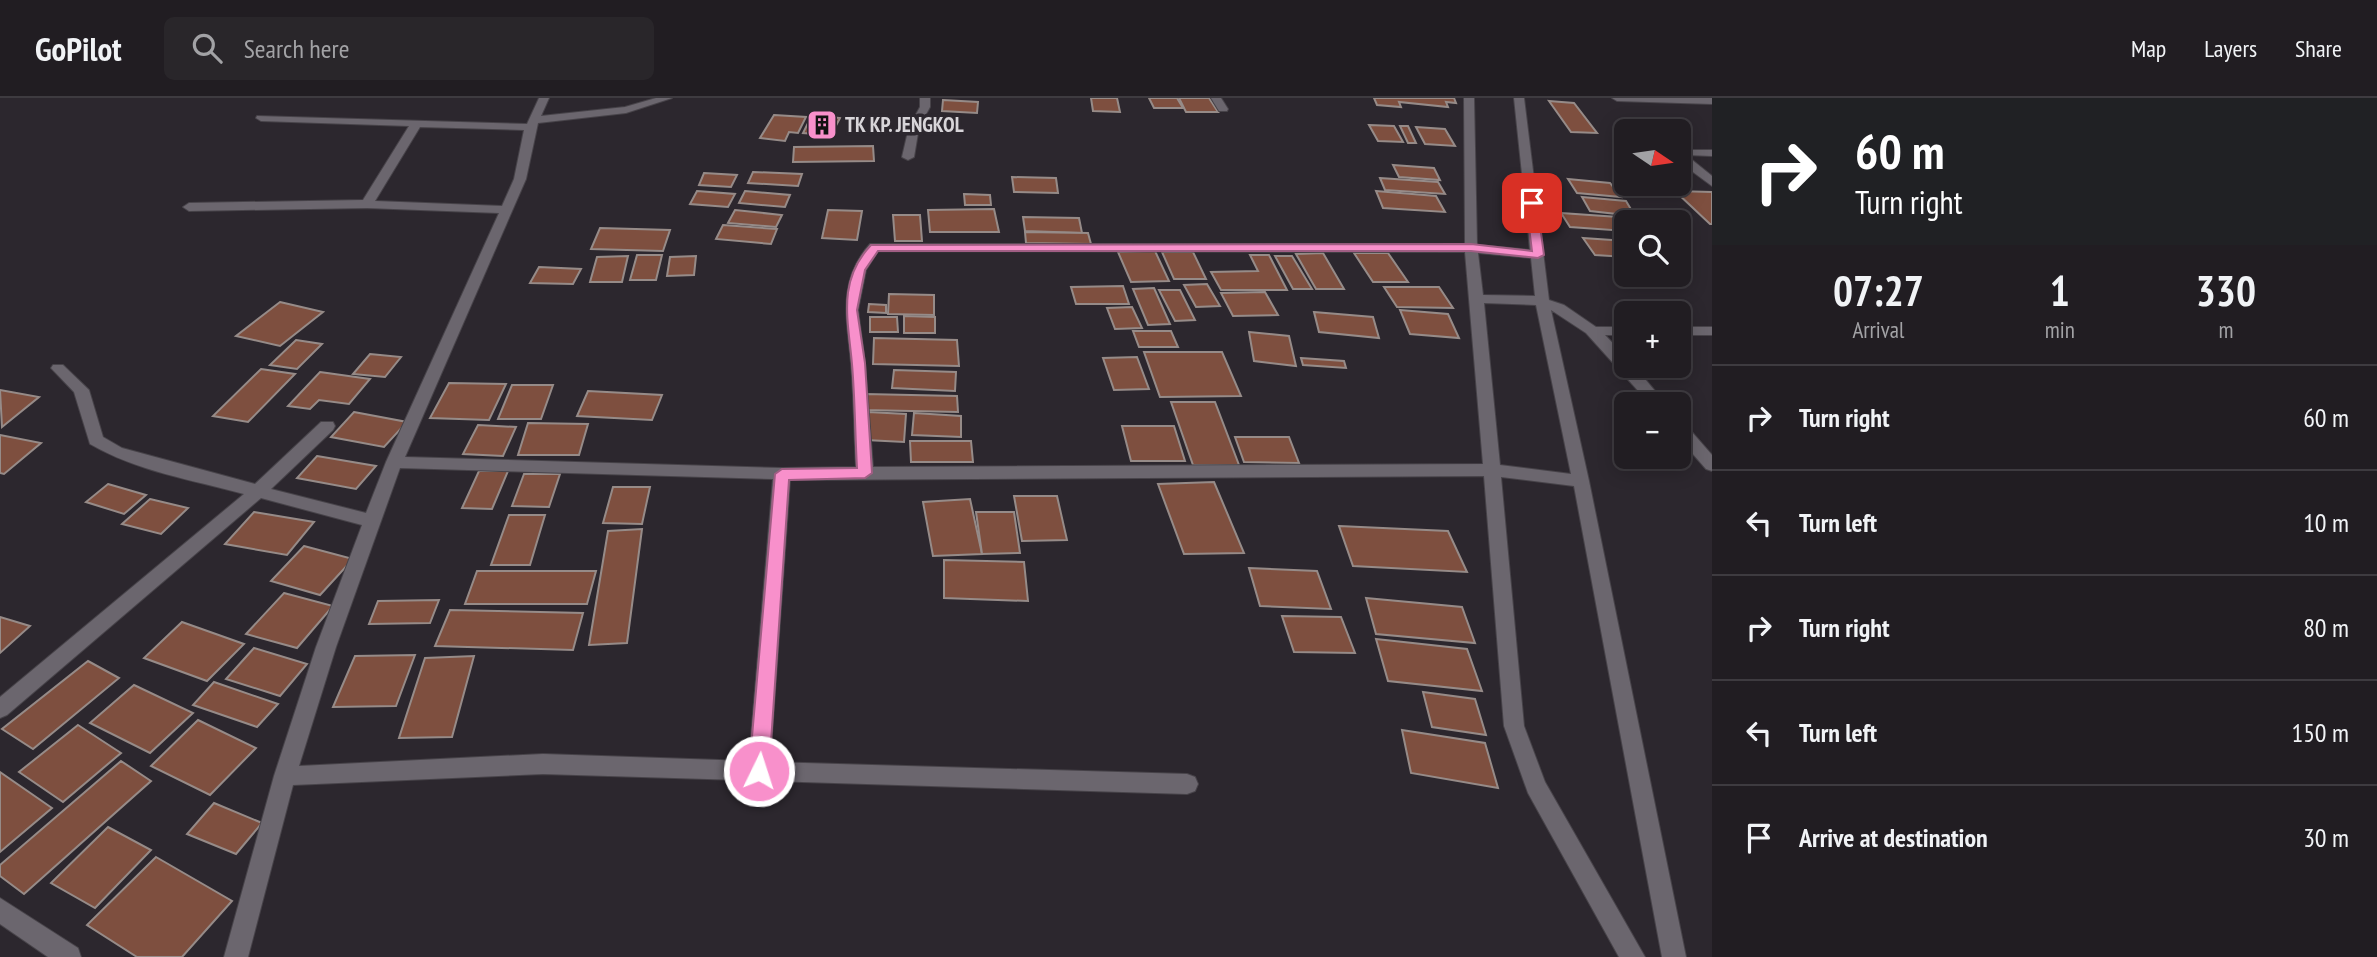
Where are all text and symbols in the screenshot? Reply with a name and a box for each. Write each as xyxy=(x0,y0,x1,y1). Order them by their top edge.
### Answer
search box xyxy=(164,17,654,80)
text: GoPilot xyxy=(35,27,122,70)
icon: search xyxy=(188,29,226,67)
text: Search here xyxy=(244,32,349,65)
text: Map xyxy=(2131,33,2166,64)
text: Layers xyxy=(2204,33,2257,64)
text: Share xyxy=(2295,33,2342,64)
building icon: TK KP. JENGKOL xyxy=(805,108,839,142)
place label: TK KP. JENGKOL xyxy=(845,111,964,138)
north arrow xyxy=(1614,119,1690,196)
map controls xyxy=(1614,119,1691,469)
text: 60 m xyxy=(1855,119,1944,183)
icon: right xyxy=(1740,126,1831,217)
pin xyxy=(1502,173,1562,233)
text: Turn right xyxy=(1855,181,1963,223)
icon: arrive xyxy=(1513,184,1551,222)
button: search xyxy=(1614,210,1691,287)
text: 07:27 xyxy=(1833,263,1924,318)
text: 1 xyxy=(2050,263,2070,318)
text: 330 xyxy=(2196,263,2256,318)
button: + xyxy=(1614,301,1691,378)
text: Arrival xyxy=(1852,315,1904,344)
text: min xyxy=(2045,315,2075,344)
text: m xyxy=(2218,315,2233,344)
button: − xyxy=(1614,392,1691,469)
icon: right xyxy=(1740,399,1778,437)
text: Turn right xyxy=(1799,401,1890,434)
text: 60 m xyxy=(2303,401,2349,434)
icon: left xyxy=(1740,504,1778,542)
text: Turn left xyxy=(1799,506,1877,539)
text: 10 m xyxy=(2303,506,2349,539)
icon: right xyxy=(1740,609,1778,647)
text: Turn right xyxy=(1799,611,1890,644)
text: 80 m xyxy=(2303,611,2349,644)
icon: left xyxy=(1740,714,1778,752)
text: Turn left xyxy=(1799,716,1877,749)
text: 150 m xyxy=(2291,716,2349,749)
position arrow xyxy=(722,734,796,808)
icon: arrive xyxy=(1740,819,1778,857)
text: Arrive at destination xyxy=(1799,821,1988,854)
text: 30 m xyxy=(2303,821,2349,854)

